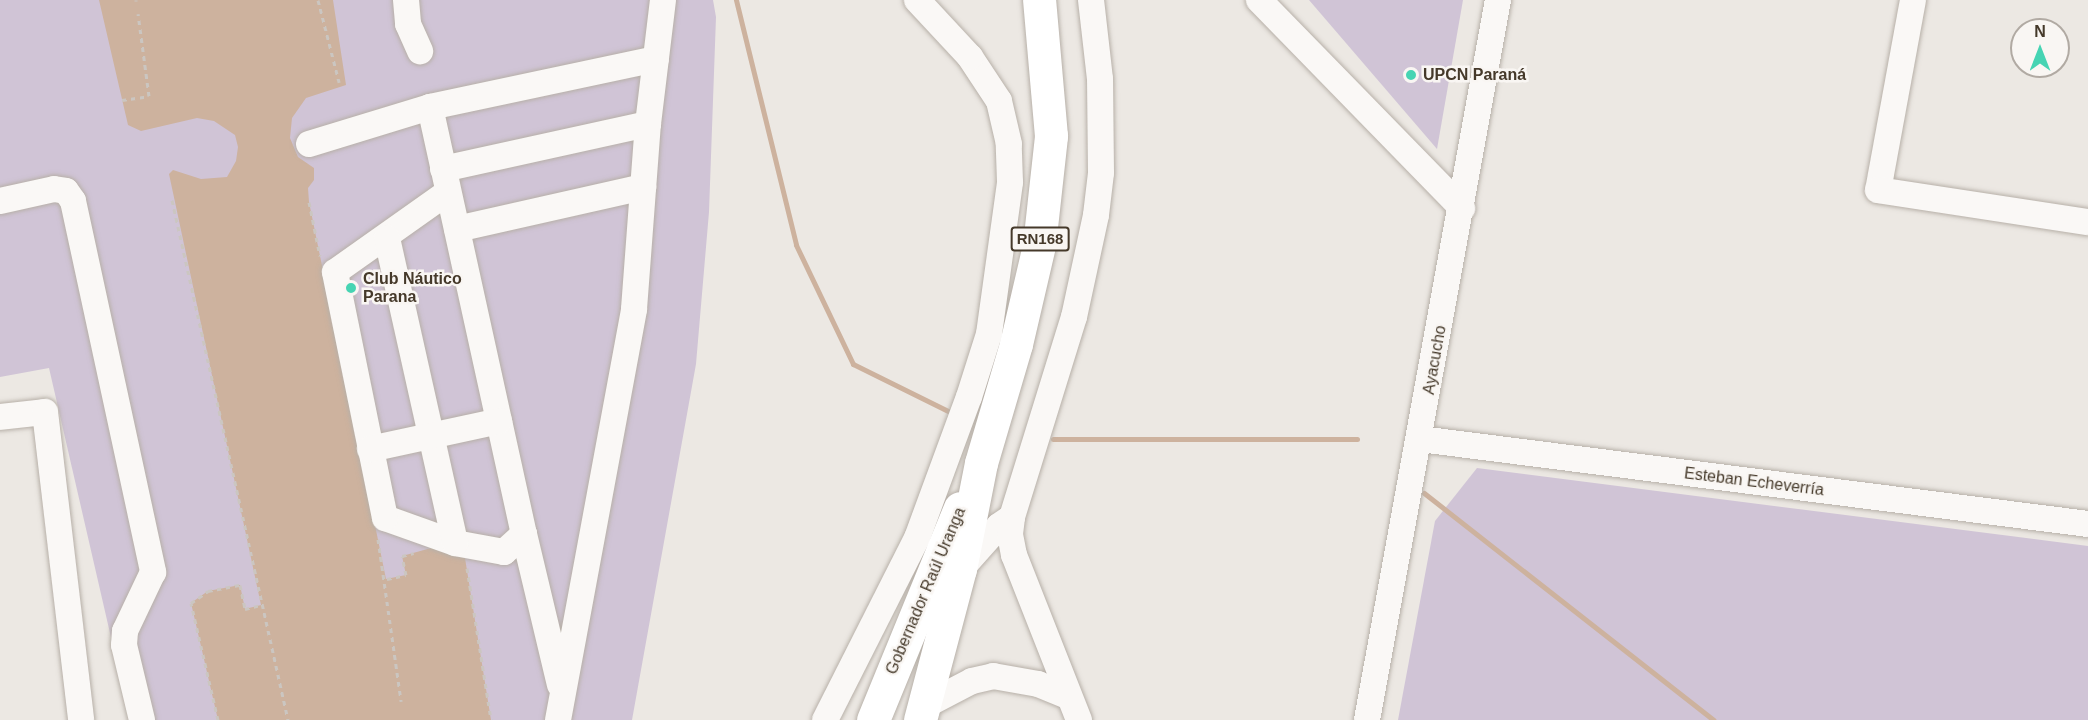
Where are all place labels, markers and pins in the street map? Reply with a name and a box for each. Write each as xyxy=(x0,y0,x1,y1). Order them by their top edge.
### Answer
place label: UPCN Paraná xyxy=(1423,65,1526,85)
marker: UPCN Paraná xyxy=(1404,68,1418,82)
place label: Club Náutico Parana xyxy=(363,269,462,307)
marker: Club Náutico Parana xyxy=(344,281,358,295)

